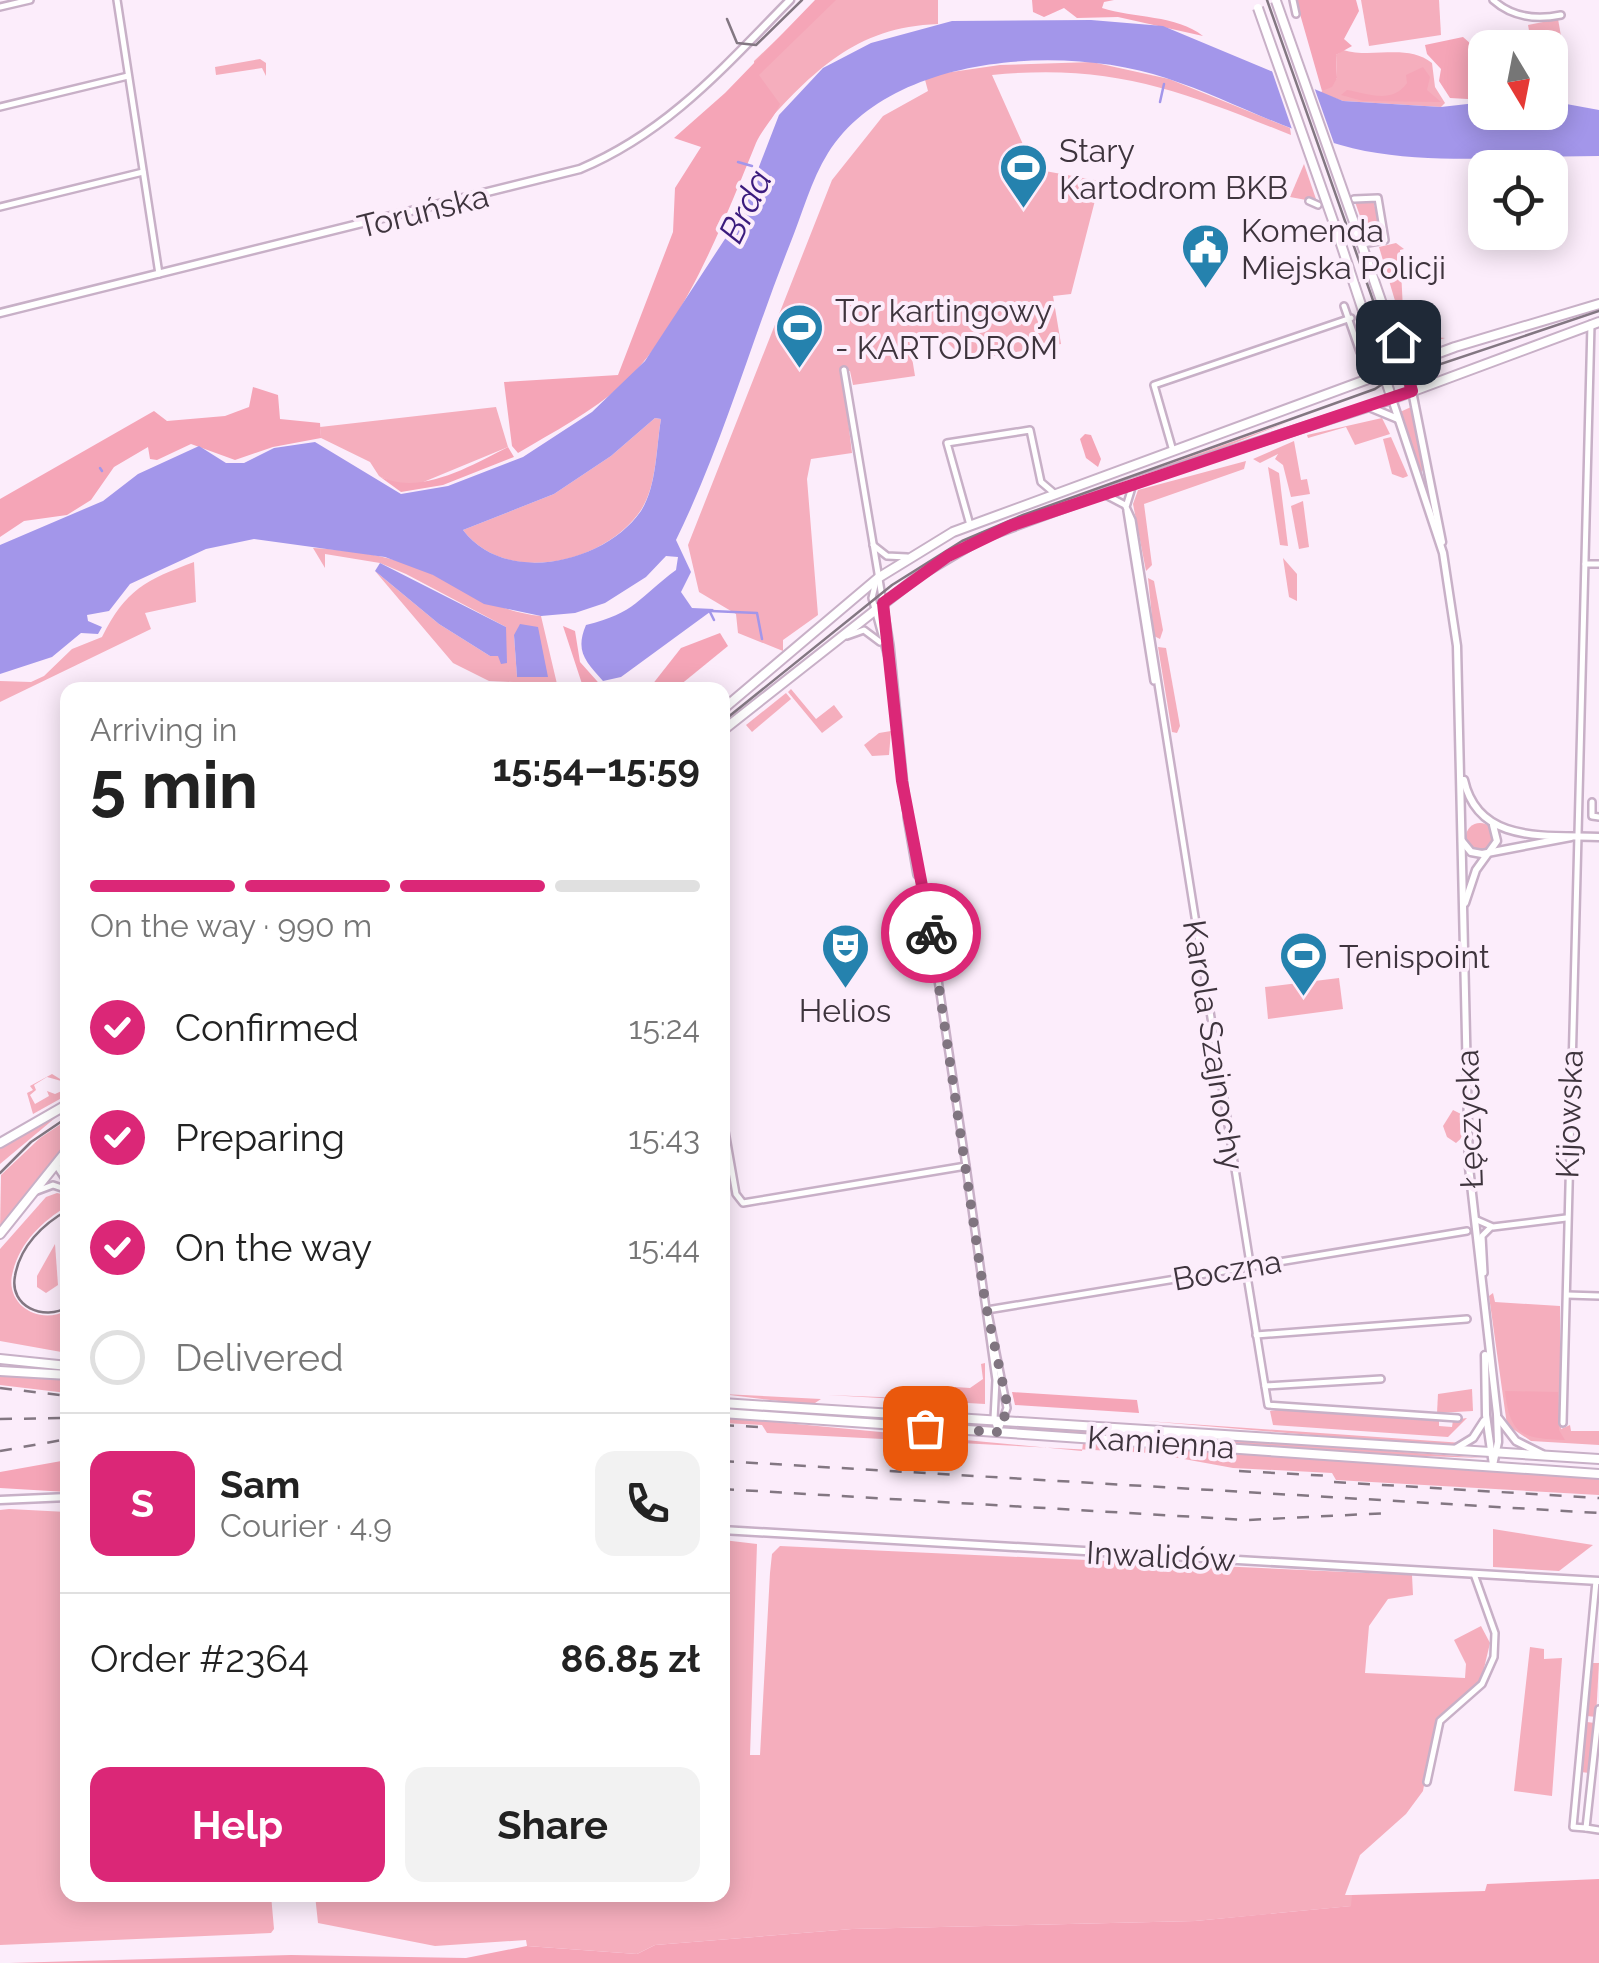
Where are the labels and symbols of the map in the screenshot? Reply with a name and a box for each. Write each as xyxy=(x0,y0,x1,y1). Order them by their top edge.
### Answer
north arrow xyxy=(1468,30,1568,130)
place label: Stary Kartodrom BKB xyxy=(1059,132,1288,206)
sports icon: Stary Kartodrom BKB xyxy=(998,142,1050,210)
water label: Brda xyxy=(710,163,780,249)
street label: Toruńska xyxy=(354,177,492,245)
place label: Komenda Miejska Policji xyxy=(1241,212,1446,286)
public building icon: Komenda Miejska Policji xyxy=(1180,222,1232,290)
place label: Tor kartingowy - KARTODROM xyxy=(835,292,1058,366)
pin xyxy=(1356,300,1441,385)
sports icon: Tor kartingowy - KARTODROM xyxy=(774,302,826,370)
courier xyxy=(881,883,981,983)
street label: Karola Szajnochy xyxy=(1176,917,1252,1173)
theatre icon: Helios xyxy=(819,922,871,990)
sports icon: Tenispoint xyxy=(1278,930,1330,998)
place label: Tenispoint xyxy=(1339,938,1490,975)
place label: Helios xyxy=(799,992,891,1029)
street label: Łęczycka xyxy=(1448,1049,1490,1189)
street label: Kijowska xyxy=(1548,1049,1590,1179)
street label: Boczna xyxy=(1170,1242,1284,1298)
pin xyxy=(883,1386,968,1471)
street label: Kamienna xyxy=(1086,1418,1236,1466)
street label: Inwalidów xyxy=(1085,1534,1237,1578)

